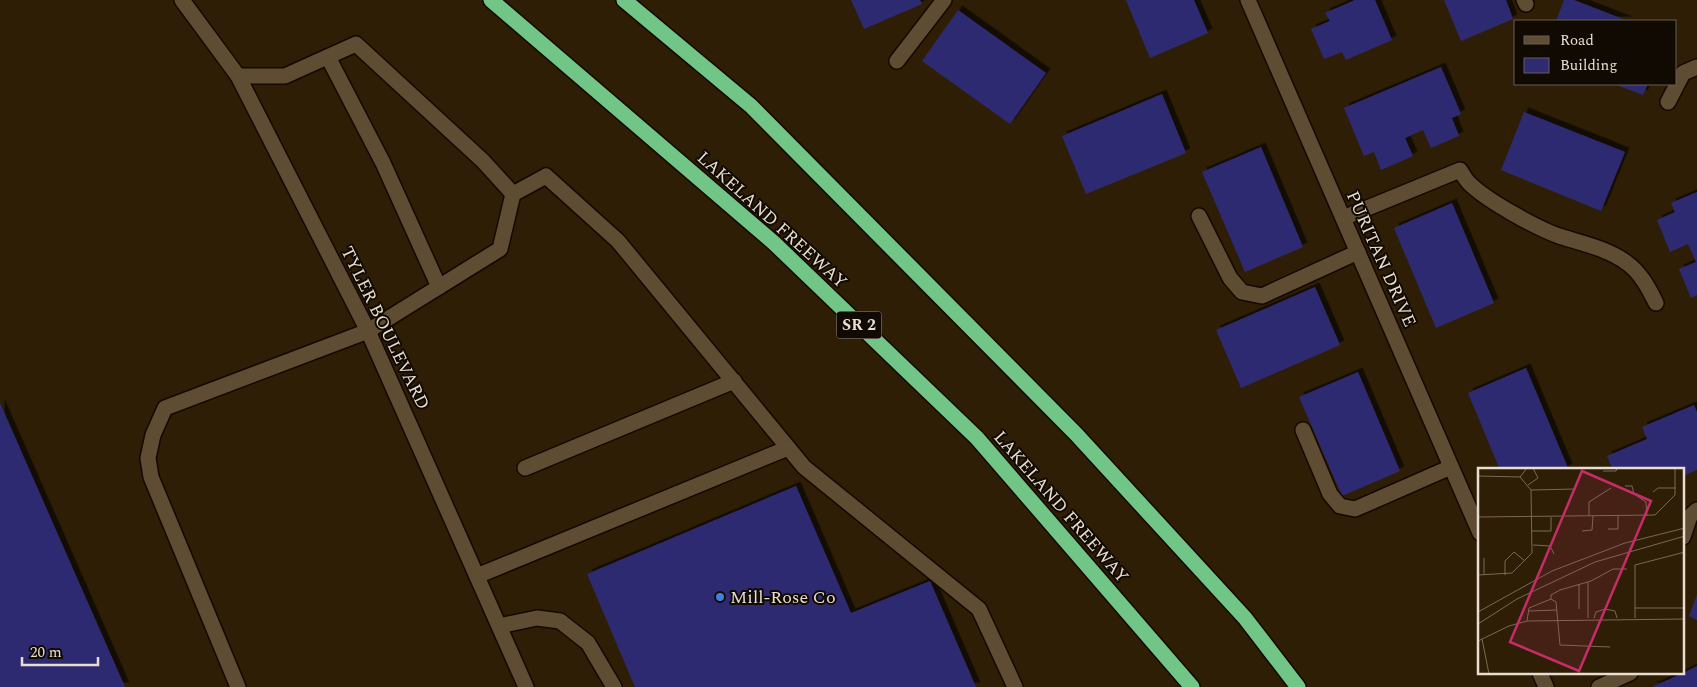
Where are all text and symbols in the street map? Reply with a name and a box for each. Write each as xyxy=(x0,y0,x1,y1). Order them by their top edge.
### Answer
legend xyxy=(1514,20,1677,85)
text: Road xyxy=(1560,29,1594,52)
text: Building xyxy=(1560,54,1617,77)
street label: LAKELAND FREEWAY xyxy=(691,145,853,295)
street label: PURITAN DRIVE xyxy=(1339,187,1423,331)
street label: TYLER BOULEVARD xyxy=(334,242,436,414)
road number: SR 2 xyxy=(836,312,882,338)
street label: LAKELAND FREEWAY xyxy=(987,425,1135,589)
inset map xyxy=(1478,468,1684,674)
place label: Mill-Rose Co xyxy=(730,584,836,611)
marker: Mill-Rose Co xyxy=(714,591,726,603)
scale bar xyxy=(22,634,99,666)
text: 20 m xyxy=(30,641,62,664)

